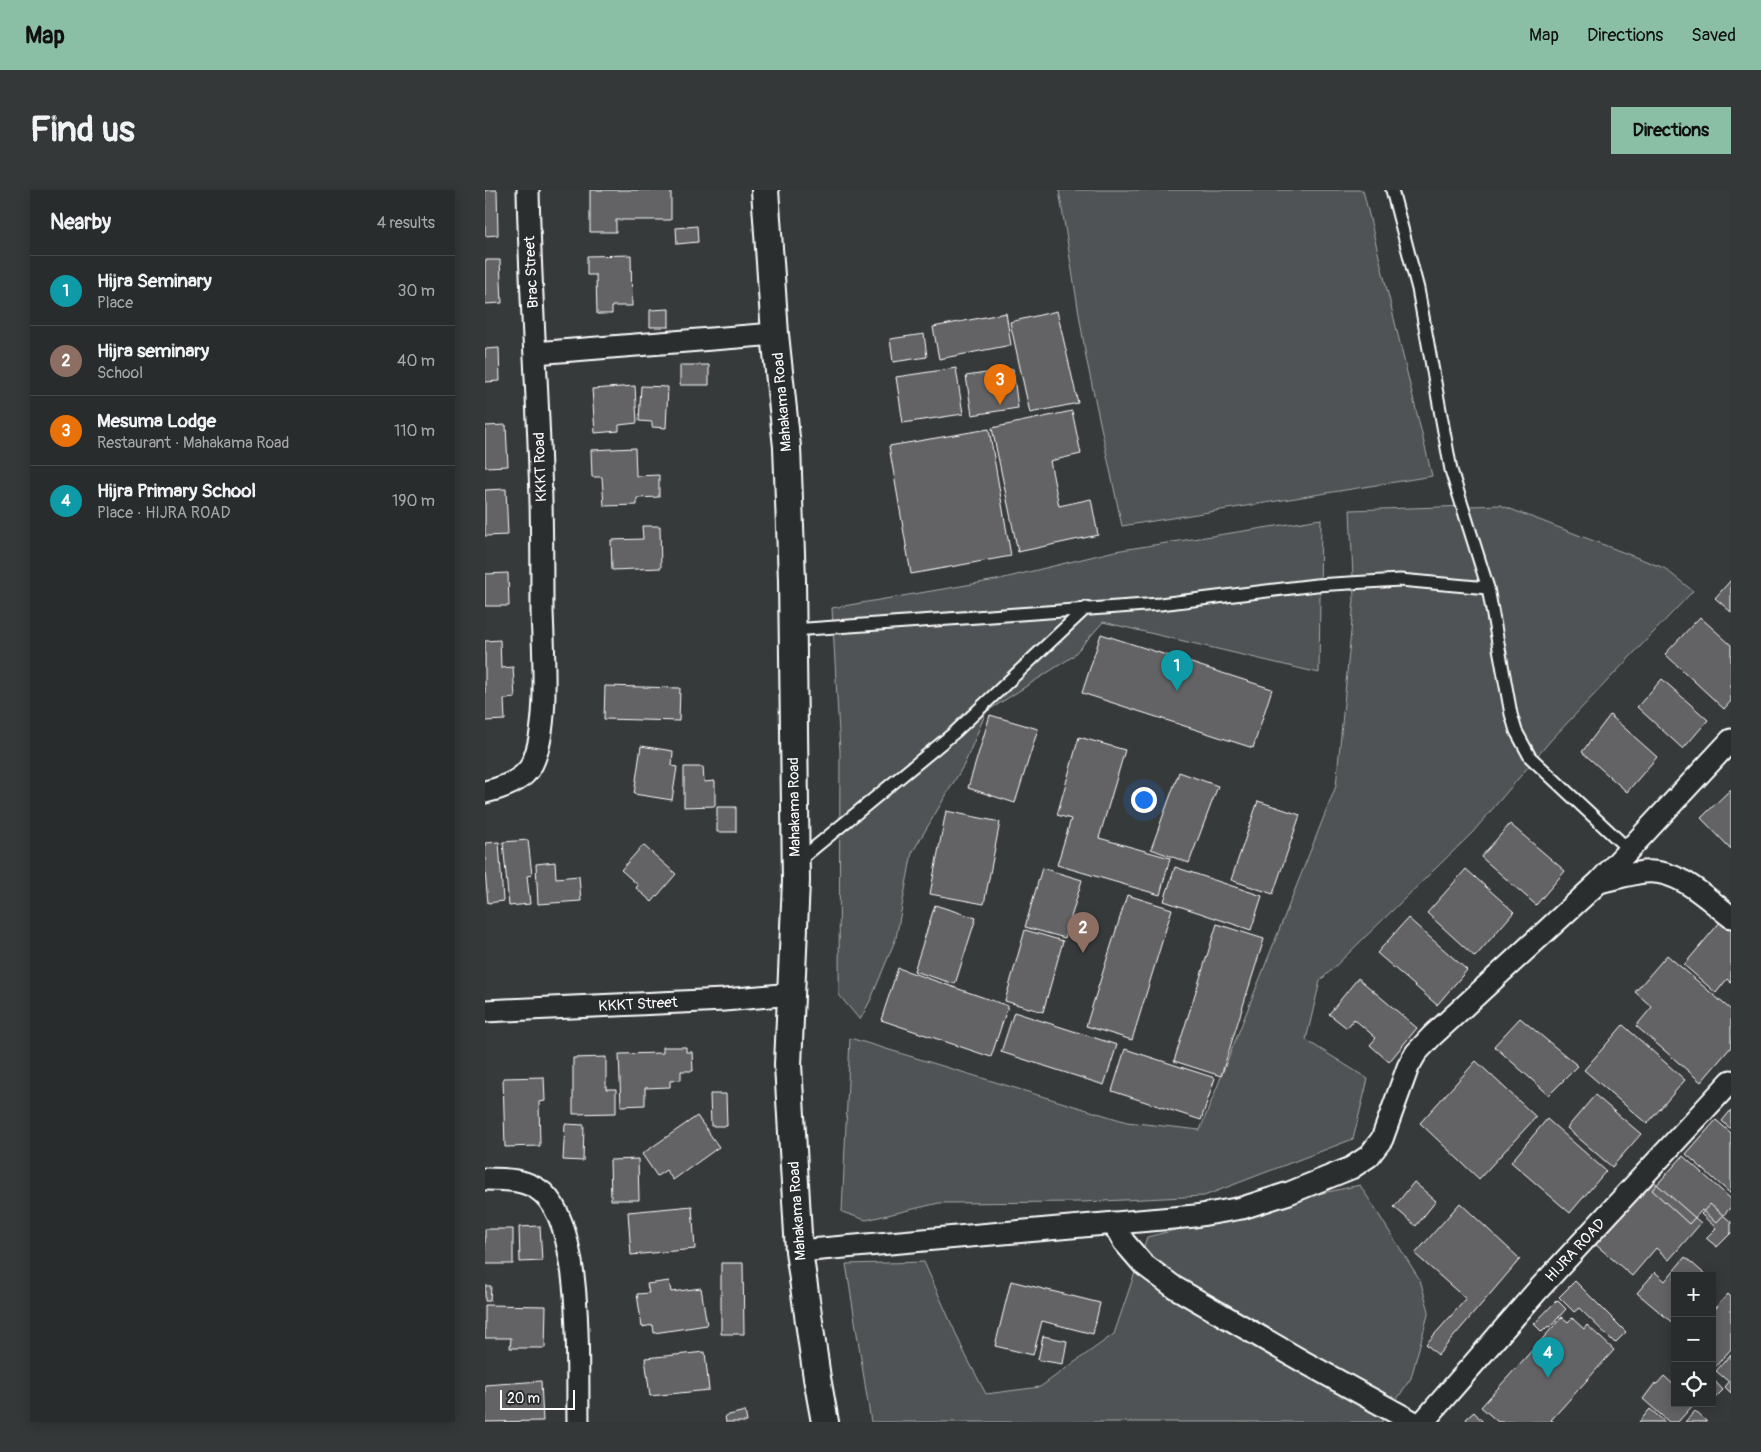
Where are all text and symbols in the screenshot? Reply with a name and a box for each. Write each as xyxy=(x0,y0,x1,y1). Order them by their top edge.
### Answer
text: Map xyxy=(25,21,65,50)
text: Map xyxy=(1529,24,1559,47)
text: Directions xyxy=(1587,24,1663,47)
text: Saved xyxy=(1691,24,1736,47)
button: Directions xyxy=(1611,107,1731,154)
text: Find us xyxy=(30,108,135,152)
text: Nearby xyxy=(50,209,111,236)
text: 4 results xyxy=(377,213,435,233)
street label: Brac Street xyxy=(520,234,543,309)
text: Hijra Seminary xyxy=(97,269,212,293)
text: 1 xyxy=(63,281,69,301)
text: 30 m xyxy=(397,281,435,301)
text: Place xyxy=(97,293,133,313)
text: Hijra seminary xyxy=(97,339,209,363)
text: 2 xyxy=(62,351,70,371)
text: 40 m xyxy=(397,351,435,371)
street label: Mahakama Road xyxy=(769,351,796,452)
text: School xyxy=(97,363,143,383)
pin: 3 xyxy=(984,364,1016,405)
text: Mesuma Lodge xyxy=(97,409,216,433)
text: 3 xyxy=(62,421,70,441)
text: 110 m xyxy=(394,421,435,441)
street label: KKKT Road xyxy=(530,432,551,502)
text: Restaurant · Mahakama Road xyxy=(97,433,289,453)
text: Hijra Primary School xyxy=(97,479,256,503)
text: 4 xyxy=(61,491,71,511)
text: 190 m xyxy=(392,491,435,511)
text: Place · HIJRA ROAD xyxy=(97,503,230,523)
pin: 1 xyxy=(1161,650,1193,691)
street label: Mahakama Road xyxy=(784,757,805,857)
your location xyxy=(1131,787,1157,813)
pin: 2 xyxy=(1067,912,1099,953)
street label: KKKT Street xyxy=(598,993,679,1016)
street label: Mahakama Road xyxy=(785,1161,810,1261)
street label: HIJRA ROAD xyxy=(1541,1215,1610,1286)
map controls xyxy=(1671,1272,1716,1407)
button: + xyxy=(1671,1272,1716,1317)
button: − xyxy=(1671,1317,1716,1362)
pin: 4 xyxy=(1532,1337,1564,1378)
button: locate xyxy=(1671,1362,1716,1407)
scale bar xyxy=(500,1387,575,1410)
text: 20 m xyxy=(507,1390,540,1407)

